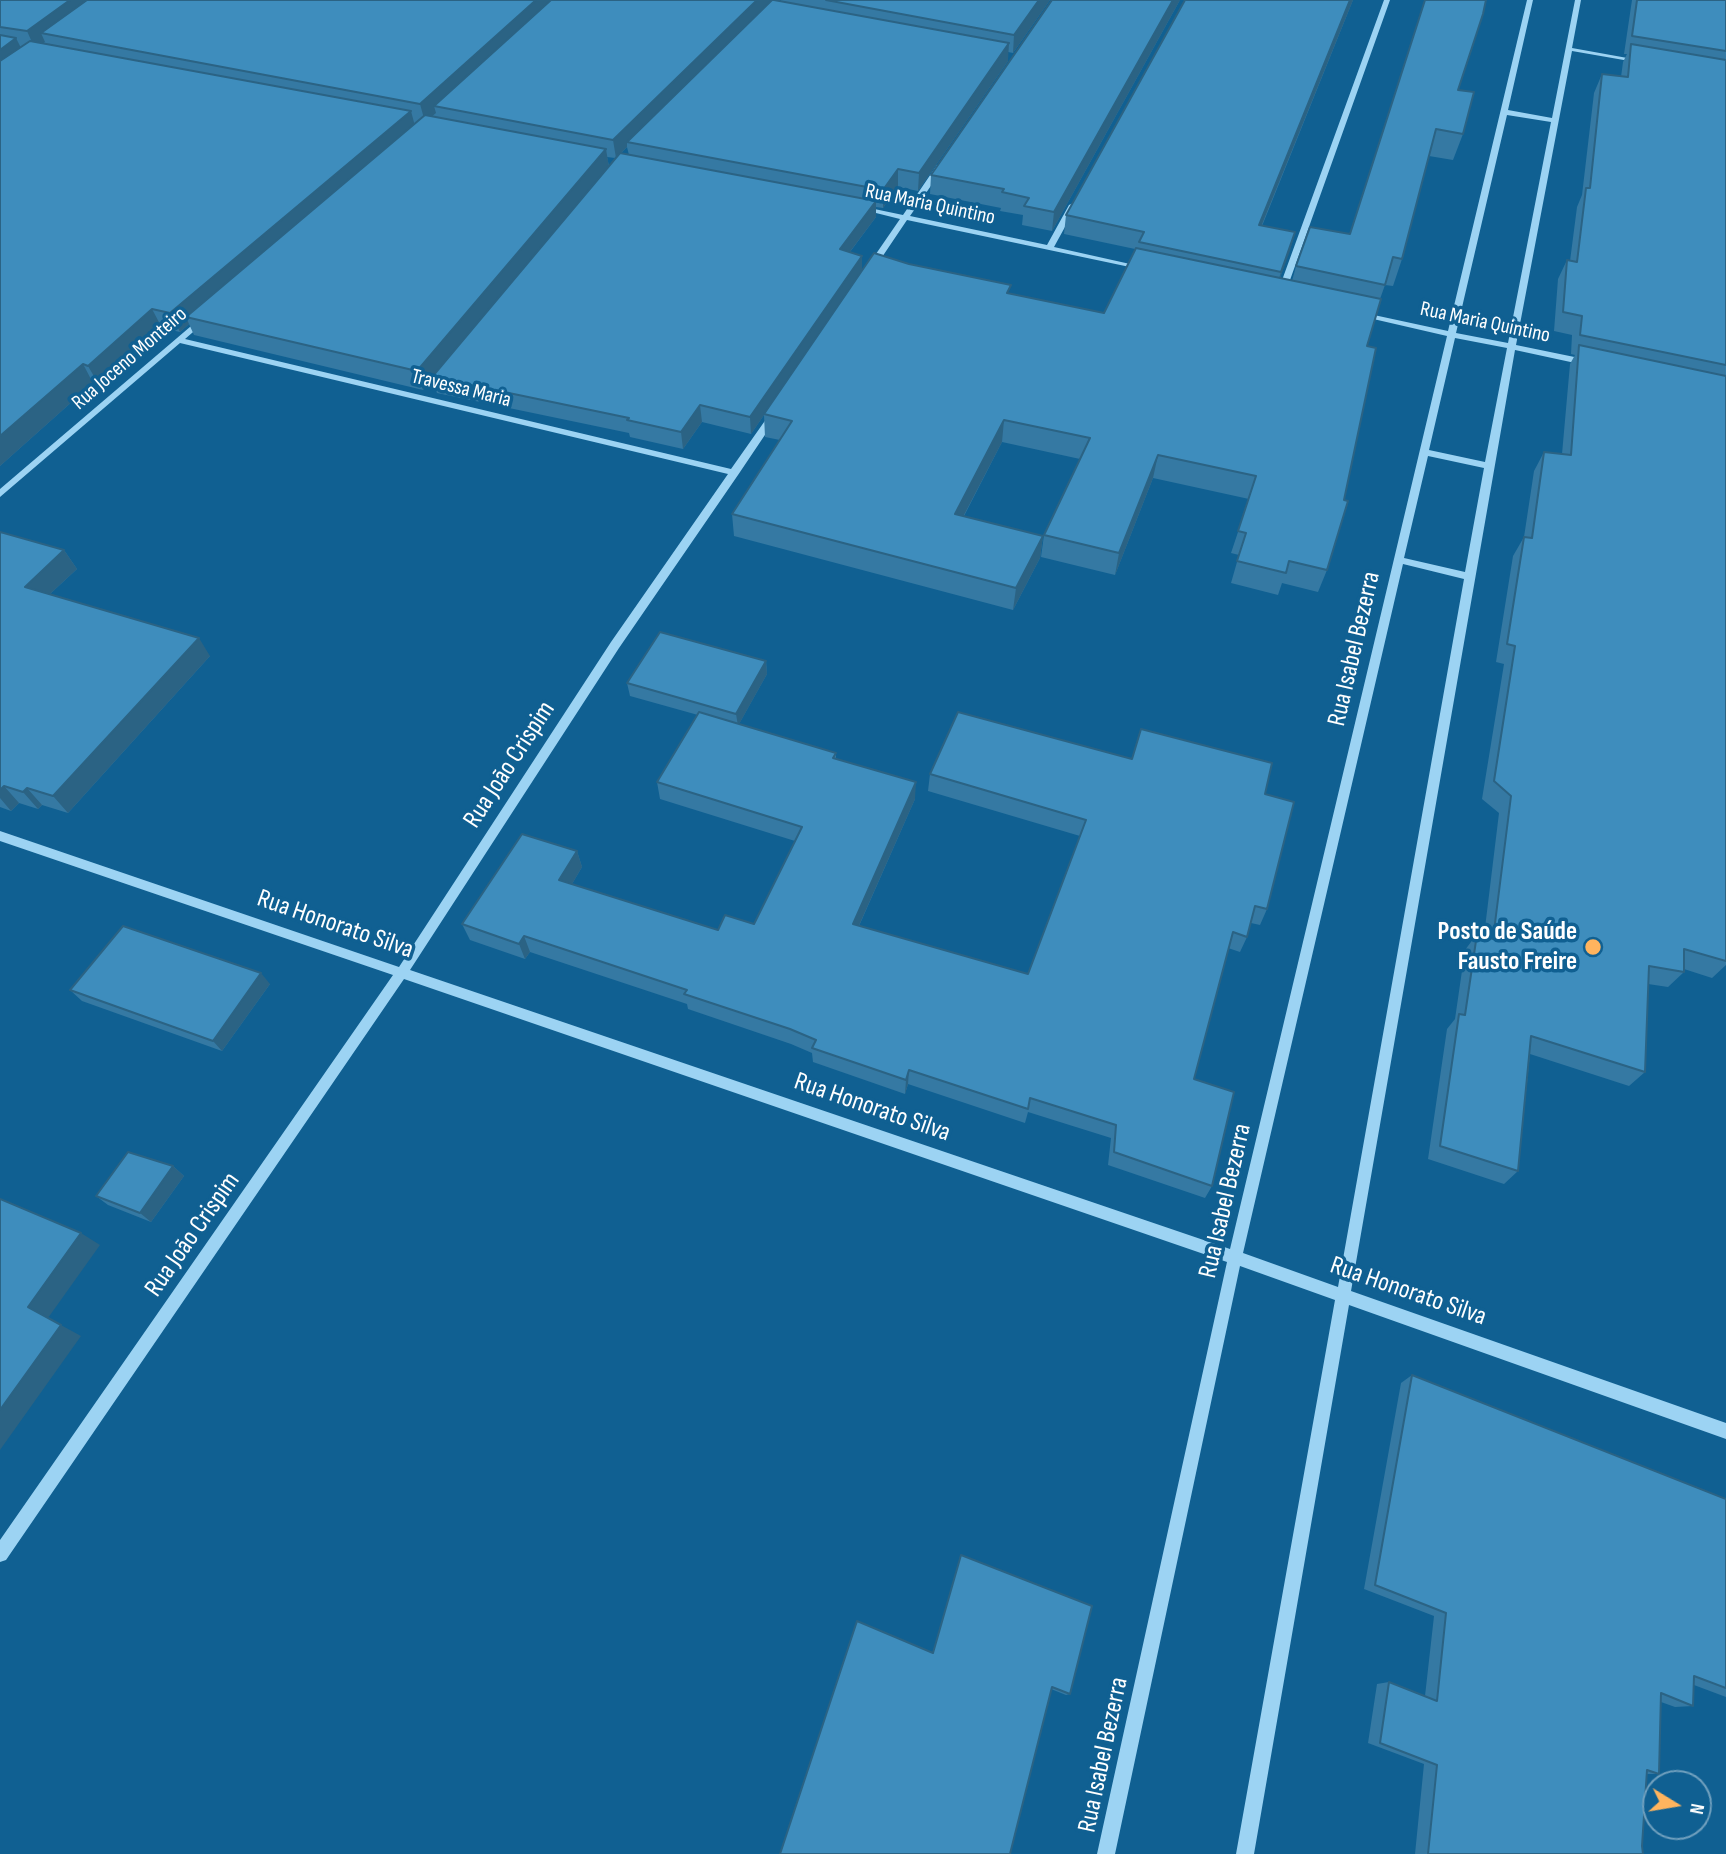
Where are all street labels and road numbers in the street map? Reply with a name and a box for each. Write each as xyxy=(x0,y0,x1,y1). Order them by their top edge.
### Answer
street label: Rua Maria Quintino xyxy=(863,179,997,231)
street label: Rua Maria Quintino xyxy=(1418,297,1552,349)
street label: Rua Joceno Monteiro xyxy=(67,302,193,416)
street label: Travessa Maria xyxy=(409,364,513,414)
street label: Rua Isabel Bezerra xyxy=(1322,569,1388,729)
street label: Rua João Crispim xyxy=(458,696,562,834)
street label: Rua Honorato Silva xyxy=(253,884,417,966)
street label: Rua Honorato Silva xyxy=(790,1067,954,1149)
street label: Rua Isabel Bezerra xyxy=(1193,1121,1259,1281)
street label: Rua João Crispim xyxy=(139,1167,247,1303)
street label: Rua Honorato Silva xyxy=(1326,1251,1490,1333)
street label: Rua Isabel Bezerra xyxy=(1072,1675,1136,1835)

